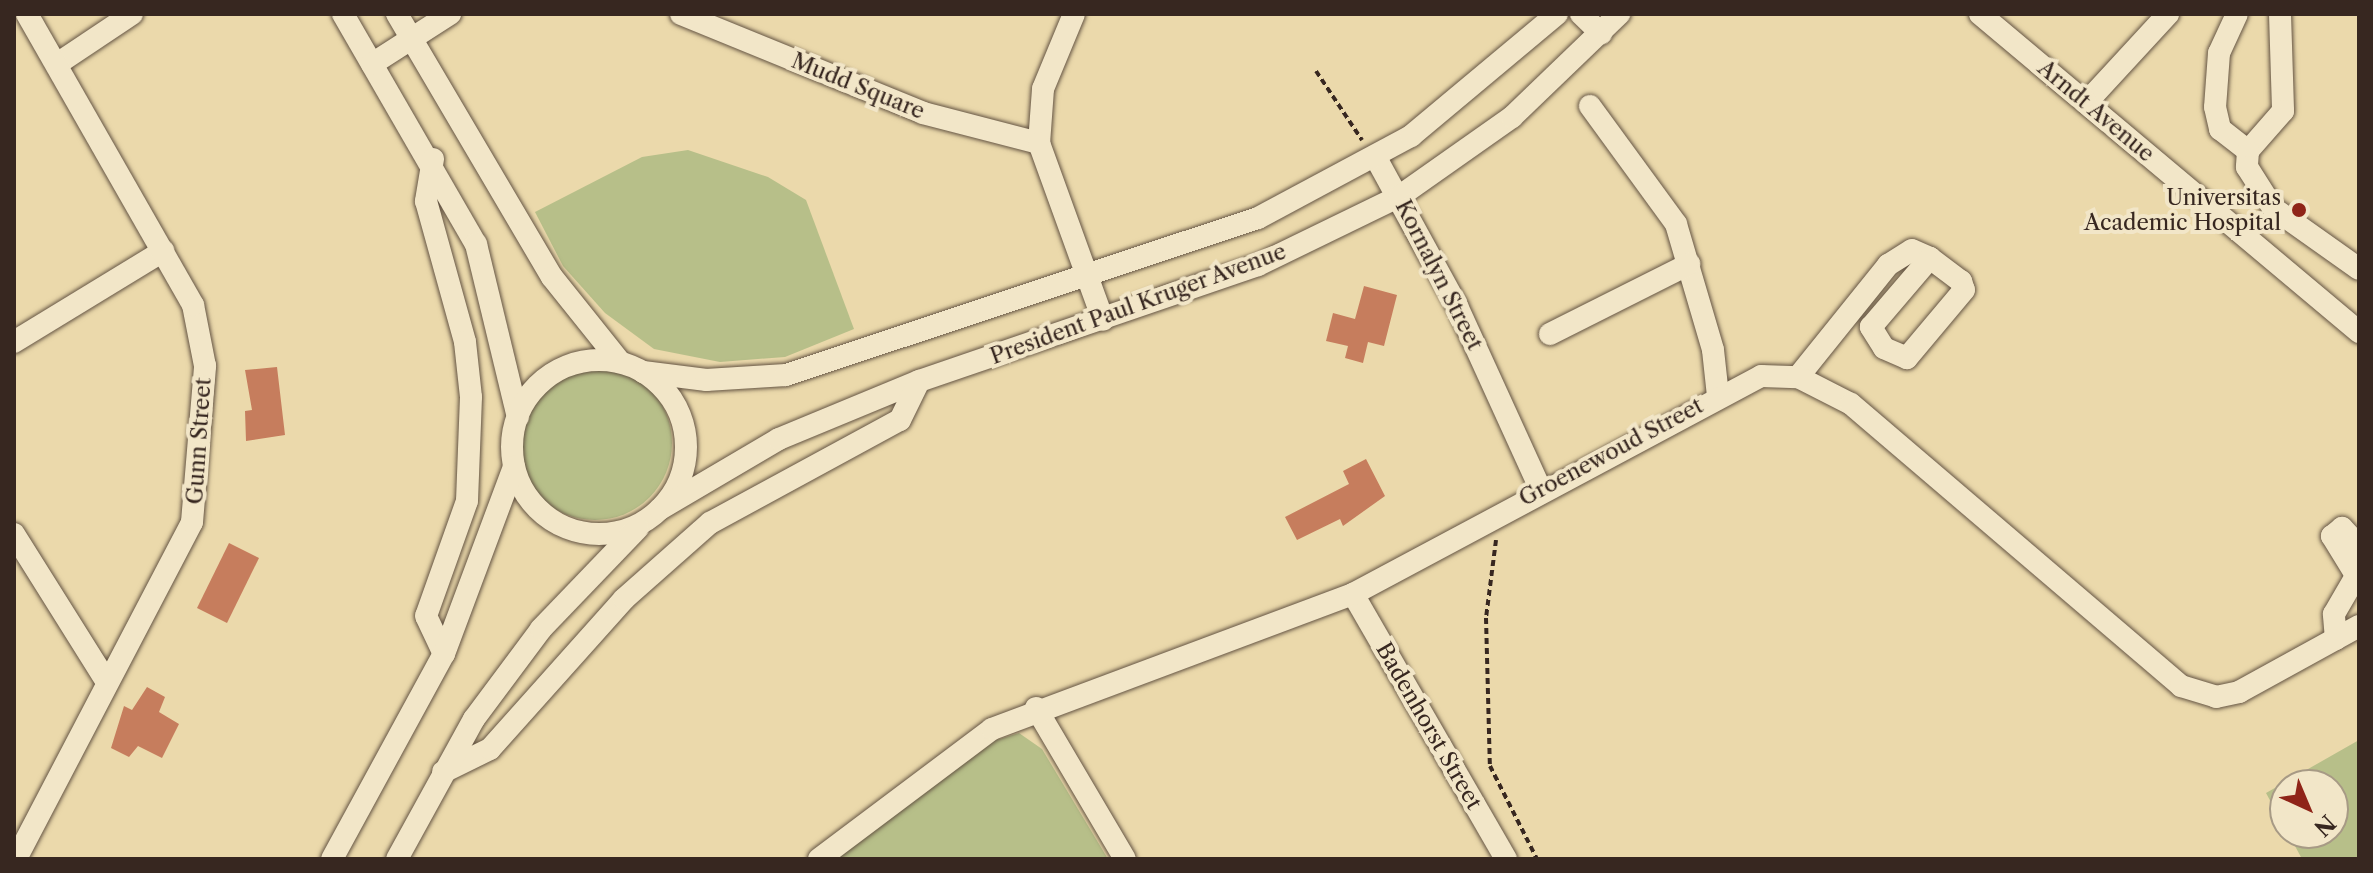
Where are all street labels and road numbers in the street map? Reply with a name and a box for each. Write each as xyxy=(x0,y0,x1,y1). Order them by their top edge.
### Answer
street label: Mudd Square xyxy=(788,47,928,125)
street label: Arndt Avenue xyxy=(2032,54,2160,168)
street label: Kornalyn Street xyxy=(1390,195,1488,355)
street label: President Paul Kruger Avenue xyxy=(986,238,1290,370)
street label: Gunn Street xyxy=(181,377,217,505)
street label: Groenewoud Street xyxy=(1515,392,1707,512)
street label: Badenhorst Street xyxy=(1370,638,1488,814)

